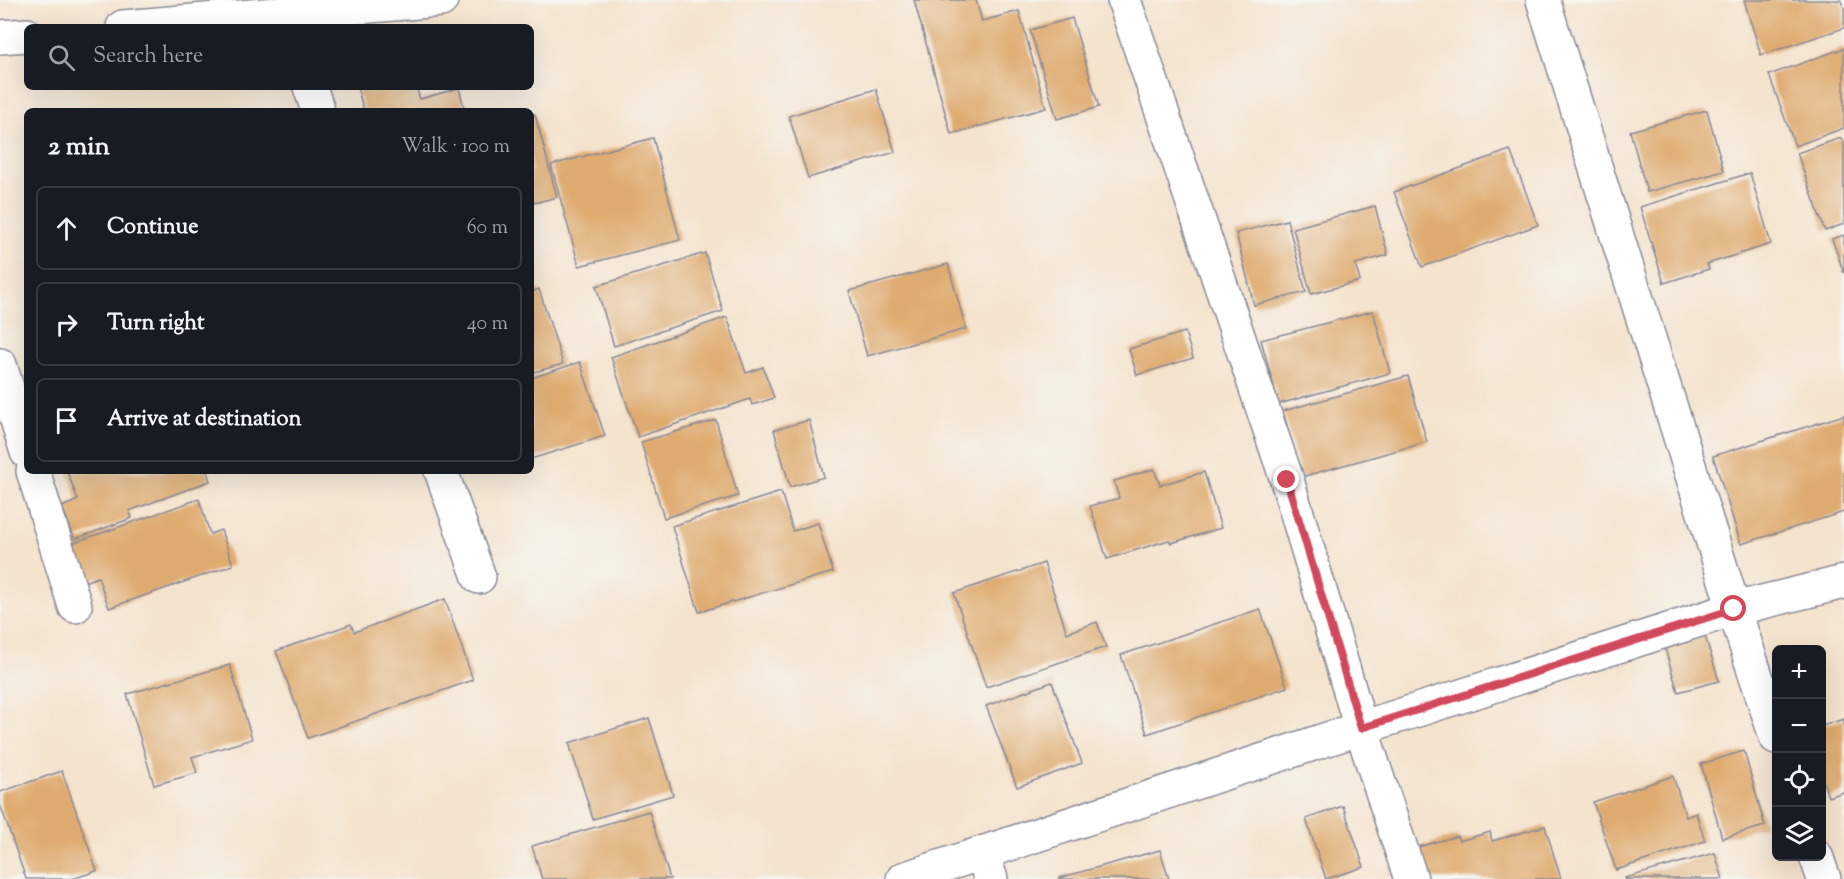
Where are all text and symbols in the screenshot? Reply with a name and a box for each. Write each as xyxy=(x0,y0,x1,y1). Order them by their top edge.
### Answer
search box xyxy=(24,24,534,90)
icon: search xyxy=(45,41,78,74)
text: Search here xyxy=(93,41,203,73)
text: 2 min xyxy=(48,129,110,166)
text: Walk · 100 m xyxy=(401,133,510,162)
icon: ahead xyxy=(50,212,83,245)
text: Continue xyxy=(107,212,198,244)
text: 60 m xyxy=(467,214,508,243)
icon: right xyxy=(50,308,83,341)
text: Turn right xyxy=(107,308,204,340)
text: 40 m xyxy=(467,310,508,339)
icon: arrive xyxy=(50,404,83,437)
text: Arrive at destination xyxy=(107,404,302,436)
route end xyxy=(1273,466,1299,492)
route start xyxy=(1720,595,1746,621)
map controls xyxy=(1772,645,1826,861)
button: + xyxy=(1772,645,1826,699)
button: − xyxy=(1772,699,1826,753)
button: locate xyxy=(1772,753,1826,807)
button: layers xyxy=(1772,807,1826,861)

